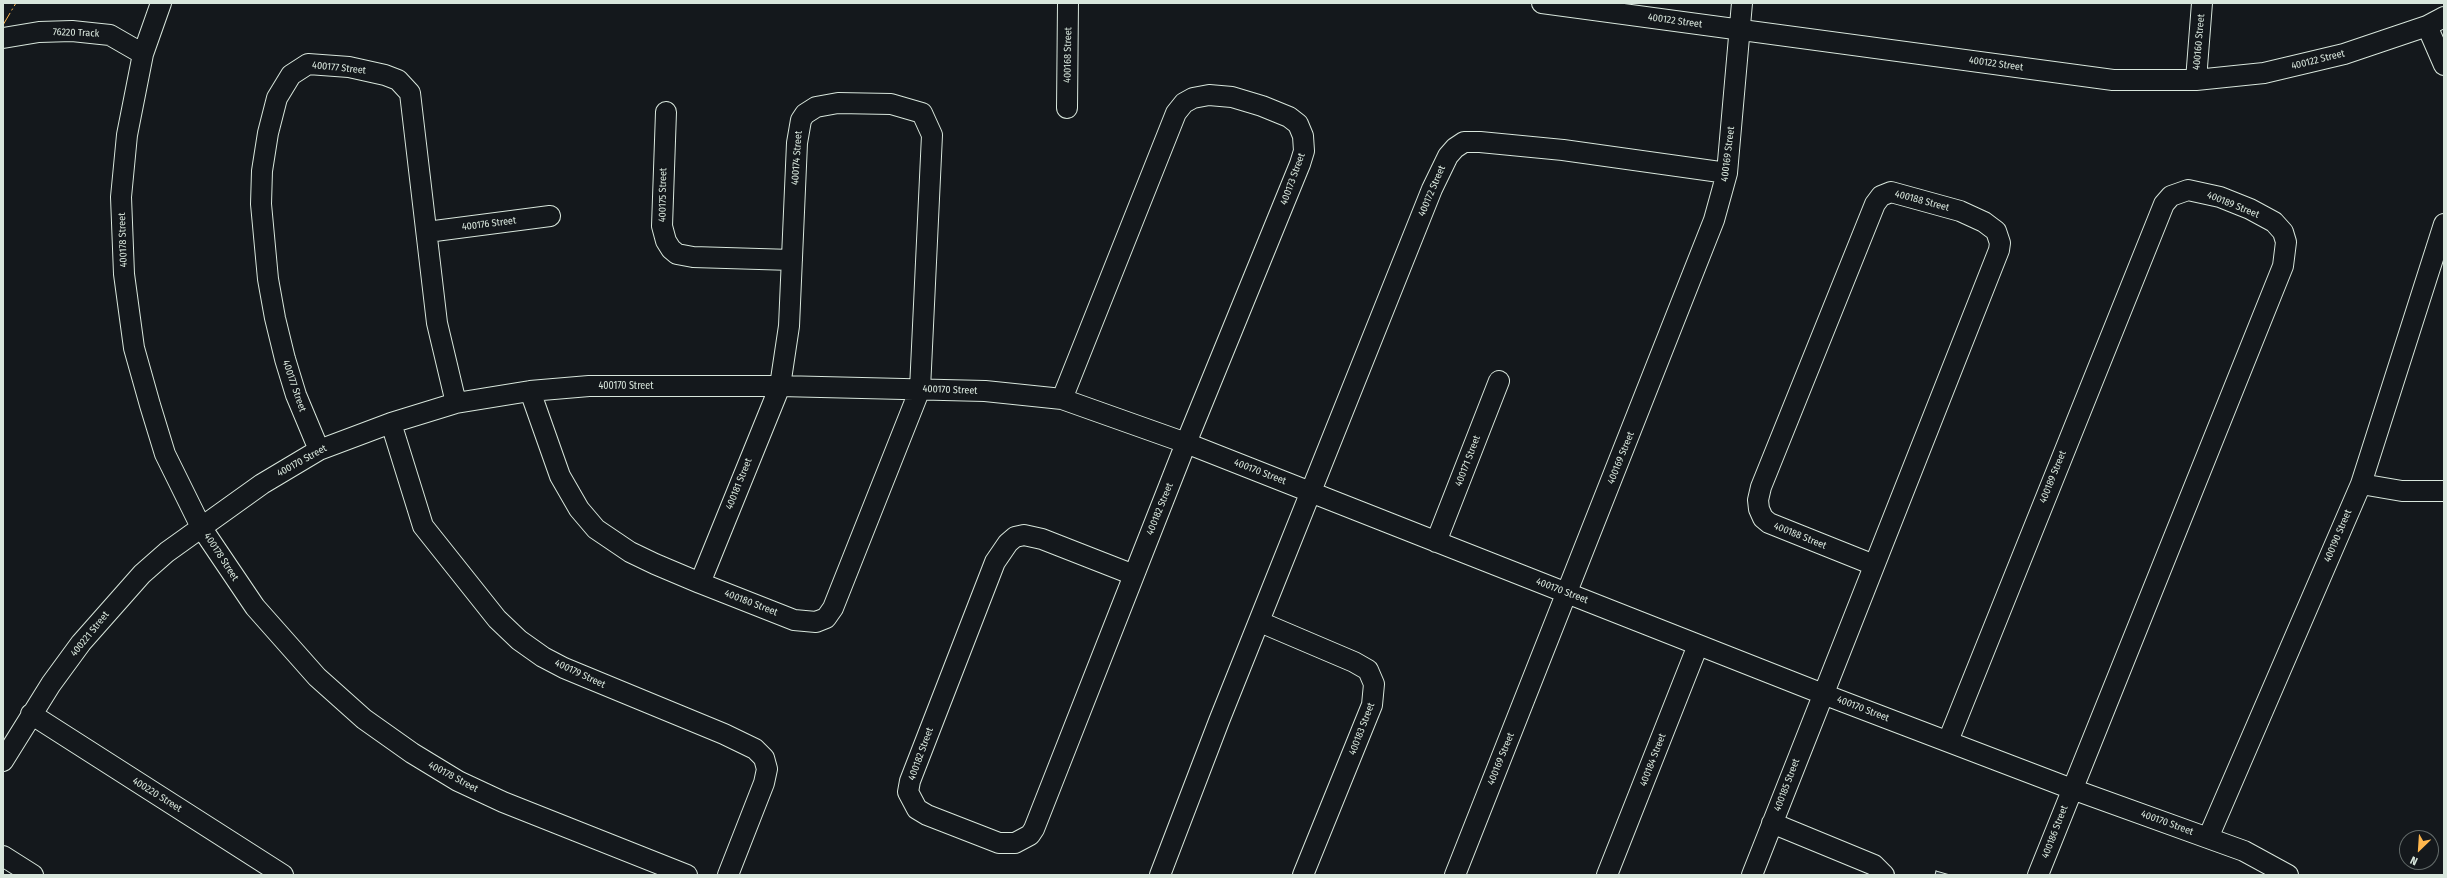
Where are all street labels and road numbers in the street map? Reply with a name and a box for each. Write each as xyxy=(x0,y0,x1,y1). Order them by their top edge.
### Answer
street label: 400122 Street xyxy=(1647,11,1703,31)
street label: 400160 Street xyxy=(2191,14,2207,70)
street label: 76220 Track xyxy=(53,26,99,40)
street label: 400168 Street xyxy=(1062,27,1074,83)
street label: 400122 Street xyxy=(2290,48,2346,72)
street label: 400122 Street xyxy=(1968,54,2024,74)
street label: 400177 Street xyxy=(312,59,366,77)
street label: 400169 Street xyxy=(1719,126,1737,182)
street label: 400174 Street xyxy=(789,130,805,186)
street label: 400173 Street xyxy=(1278,151,1308,207)
street label: 400172 Street xyxy=(1416,164,1448,218)
street label: 400175 Street xyxy=(657,168,669,222)
street label: 400188 Street xyxy=(1893,188,1951,214)
street label: 400189 Street xyxy=(2205,189,2261,221)
street label: 400178 Street xyxy=(116,212,130,268)
street label: 400176 Street xyxy=(461,215,517,233)
street label: 400177 Street xyxy=(280,359,308,413)
street label: 400170 Street xyxy=(599,380,653,392)
street label: 400170 Street xyxy=(922,383,978,397)
street label: 400169 Street xyxy=(1605,430,1637,486)
street label: 400171 Street xyxy=(1453,434,1483,488)
street label: 400170 Street xyxy=(275,442,329,480)
street label: 400189 Street xyxy=(2037,449,2069,505)
street label: 400181 Street xyxy=(723,456,755,512)
street label: 400170 Street xyxy=(1232,457,1288,487)
street label: 400182 Street xyxy=(1144,481,1176,537)
street label: 400190 Street xyxy=(2322,508,2354,564)
street label: 400188 Street xyxy=(1772,520,1828,552)
street label: 400178 Street xyxy=(201,531,241,583)
street label: 400170 Street xyxy=(1534,576,1590,606)
street label: 400180 Street xyxy=(723,587,779,619)
street label: 400221 Street xyxy=(68,609,112,659)
street label: 400179 Street xyxy=(553,657,607,691)
street label: 400170 Street xyxy=(1835,694,1891,724)
street label: 400183 Street xyxy=(1346,701,1378,757)
street label: 400182 Street xyxy=(906,726,936,782)
street label: 400169 Street xyxy=(1485,731,1517,787)
street label: 400184 Street xyxy=(1637,732,1669,788)
street label: 400185 Street xyxy=(1771,757,1803,813)
street label: 400178 Street xyxy=(426,759,480,795)
street label: 400220 Street xyxy=(130,775,184,815)
street label: 400186 Street xyxy=(2039,804,2071,860)
street label: 400170 Street xyxy=(2139,808,2195,838)

